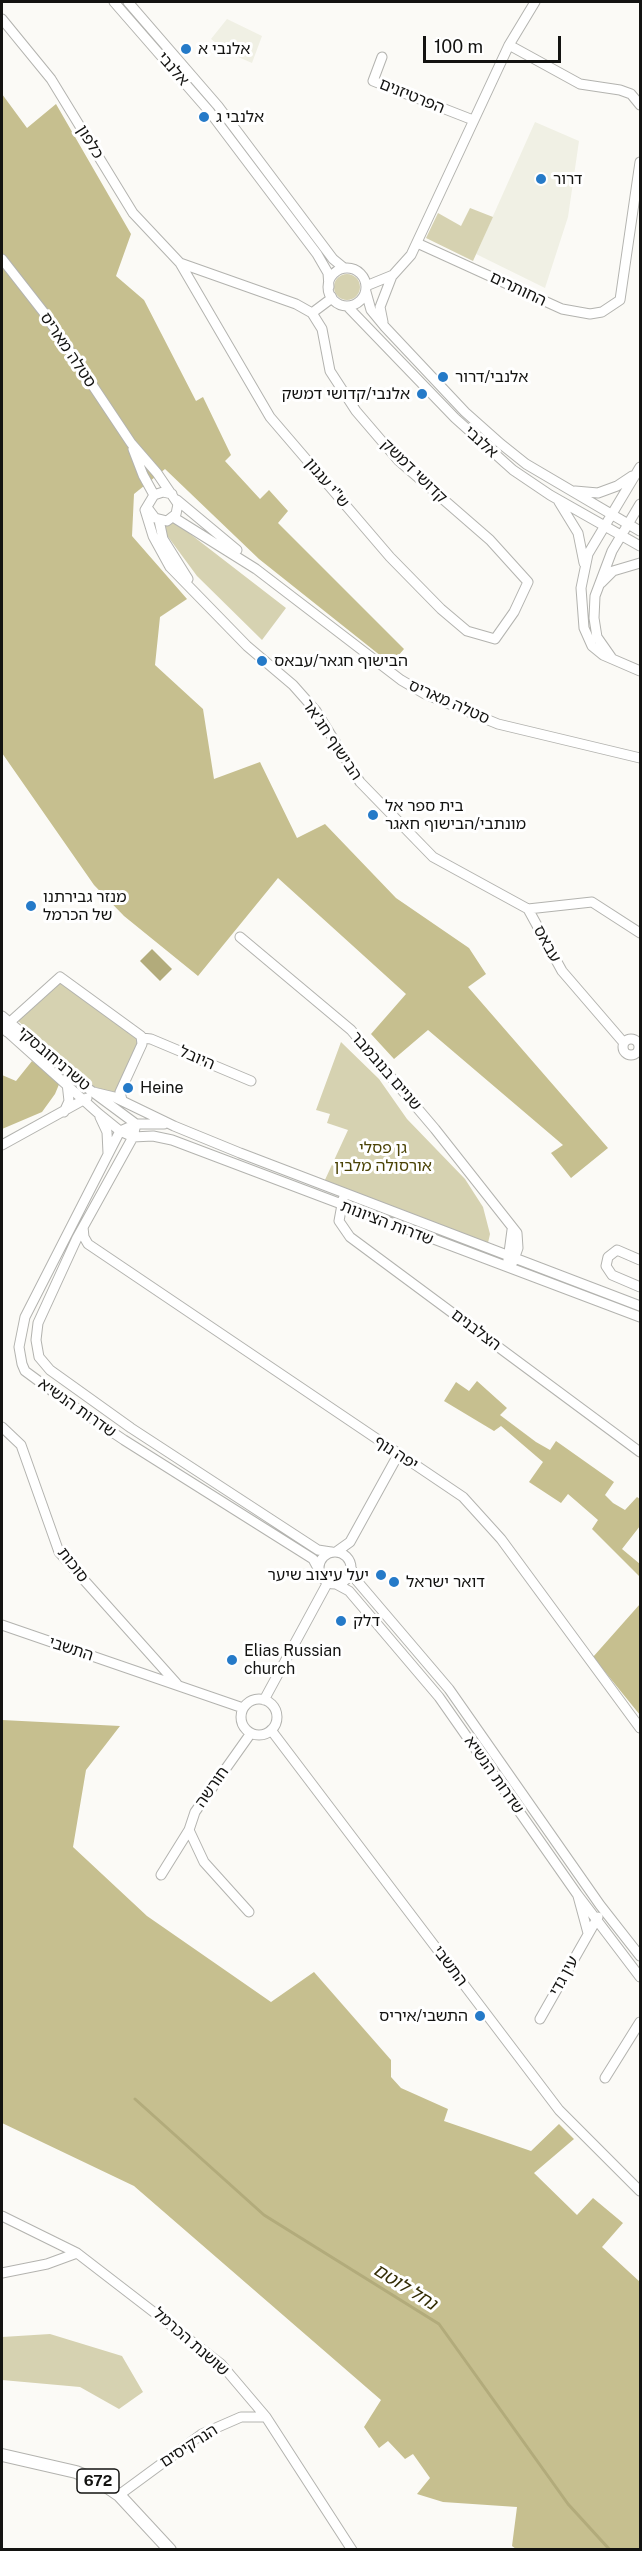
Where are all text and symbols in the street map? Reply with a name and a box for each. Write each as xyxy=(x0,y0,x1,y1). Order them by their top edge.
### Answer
scale bar xyxy=(426,24,564,62)
text: 100 m xyxy=(434,36,483,57)
place label: אלנבי א xyxy=(198,39,250,59)
marker: אלנבי א xyxy=(179,42,193,56)
street label: אלנבי xyxy=(153,48,193,90)
street label: הפרטיזנים xyxy=(376,74,448,118)
place label: אלנבי ג xyxy=(216,107,264,127)
marker: אלנבי ג xyxy=(197,110,211,124)
street label: כלפון xyxy=(72,122,108,162)
place label: דרור xyxy=(553,169,582,189)
marker: דרור xyxy=(534,172,548,186)
street label: החותרים xyxy=(487,268,549,310)
street label: סטלה מאריס xyxy=(36,309,100,391)
place label: אלנבי/דרור xyxy=(455,367,528,387)
marker: אלנבי/דרור xyxy=(436,370,450,384)
place label: אלנבי/קדושי דמשק xyxy=(282,384,410,404)
marker: אלנבי/קדושי דמשק xyxy=(415,387,429,401)
street label: אלנבי xyxy=(460,422,502,462)
street label: קדושי דמשק xyxy=(377,435,451,507)
street label: ש"י עגנון xyxy=(301,454,353,512)
place label: הבישוף חגאר/עבאס xyxy=(274,651,408,671)
marker: הבישוף חגאר/עבאס xyxy=(255,654,269,668)
street label: סטלה מאריס xyxy=(406,676,492,728)
street label: הבישוף חג'אר xyxy=(298,696,366,784)
place label: בית ספר אל מונתבי/הבישוף חאגר xyxy=(385,796,526,834)
marker: בית ספר אל מונתבי/הבישוף חאגר xyxy=(366,808,380,822)
place label: מנזר גבירתנו של הכרמל xyxy=(43,887,127,925)
marker: מנזר גבירתנו של הכרמל xyxy=(24,899,38,913)
street label: עבאס xyxy=(529,922,565,966)
street label: טשרניחובסקי xyxy=(14,1023,94,1095)
street label: שניים בנובמבר xyxy=(347,1028,425,1114)
street label: היובל xyxy=(176,1042,218,1074)
place label: Heine xyxy=(140,1078,184,1098)
marker: Heine xyxy=(121,1081,135,1095)
park label: גן פסלי אורסולה מלבין xyxy=(334,1138,432,1176)
street label: שדרות הציונות xyxy=(338,1197,436,1249)
street label: הצלבנים xyxy=(448,1305,504,1355)
street label: שדרות הנשיא xyxy=(34,1374,120,1442)
street label: יפה נוף xyxy=(370,1432,422,1474)
street label: סוכות xyxy=(53,1544,93,1586)
place label: יעל עיצוב שיער xyxy=(267,1565,369,1585)
marker: יעל עיצוב שיער xyxy=(374,1568,388,1582)
place label: דואר ישראל xyxy=(406,1572,485,1592)
marker: דואר ישראל xyxy=(387,1575,401,1589)
place label: דלק xyxy=(353,1611,380,1631)
marker: דלק xyxy=(334,1614,348,1628)
street label: התשבי xyxy=(46,1633,96,1665)
place label: Elias Russian church xyxy=(244,1641,341,1679)
marker: Elias Russian church xyxy=(225,1653,239,1667)
street label: שדרות הנשיא xyxy=(460,1732,528,1818)
street label: חורשה xyxy=(191,1763,233,1811)
street label: התשבי xyxy=(429,1942,471,1990)
street label: עין גדי xyxy=(545,1953,583,1999)
place label: התשבי/איריס xyxy=(379,2006,468,2026)
marker: התשבי/איריס xyxy=(473,2009,487,2023)
water label: נחל לוטם xyxy=(369,2259,441,2315)
street label: שושנת הכרמל xyxy=(149,2304,233,2380)
street label: הנרקיסים xyxy=(157,2420,221,2472)
road number: 672 xyxy=(77,2469,119,2493)

